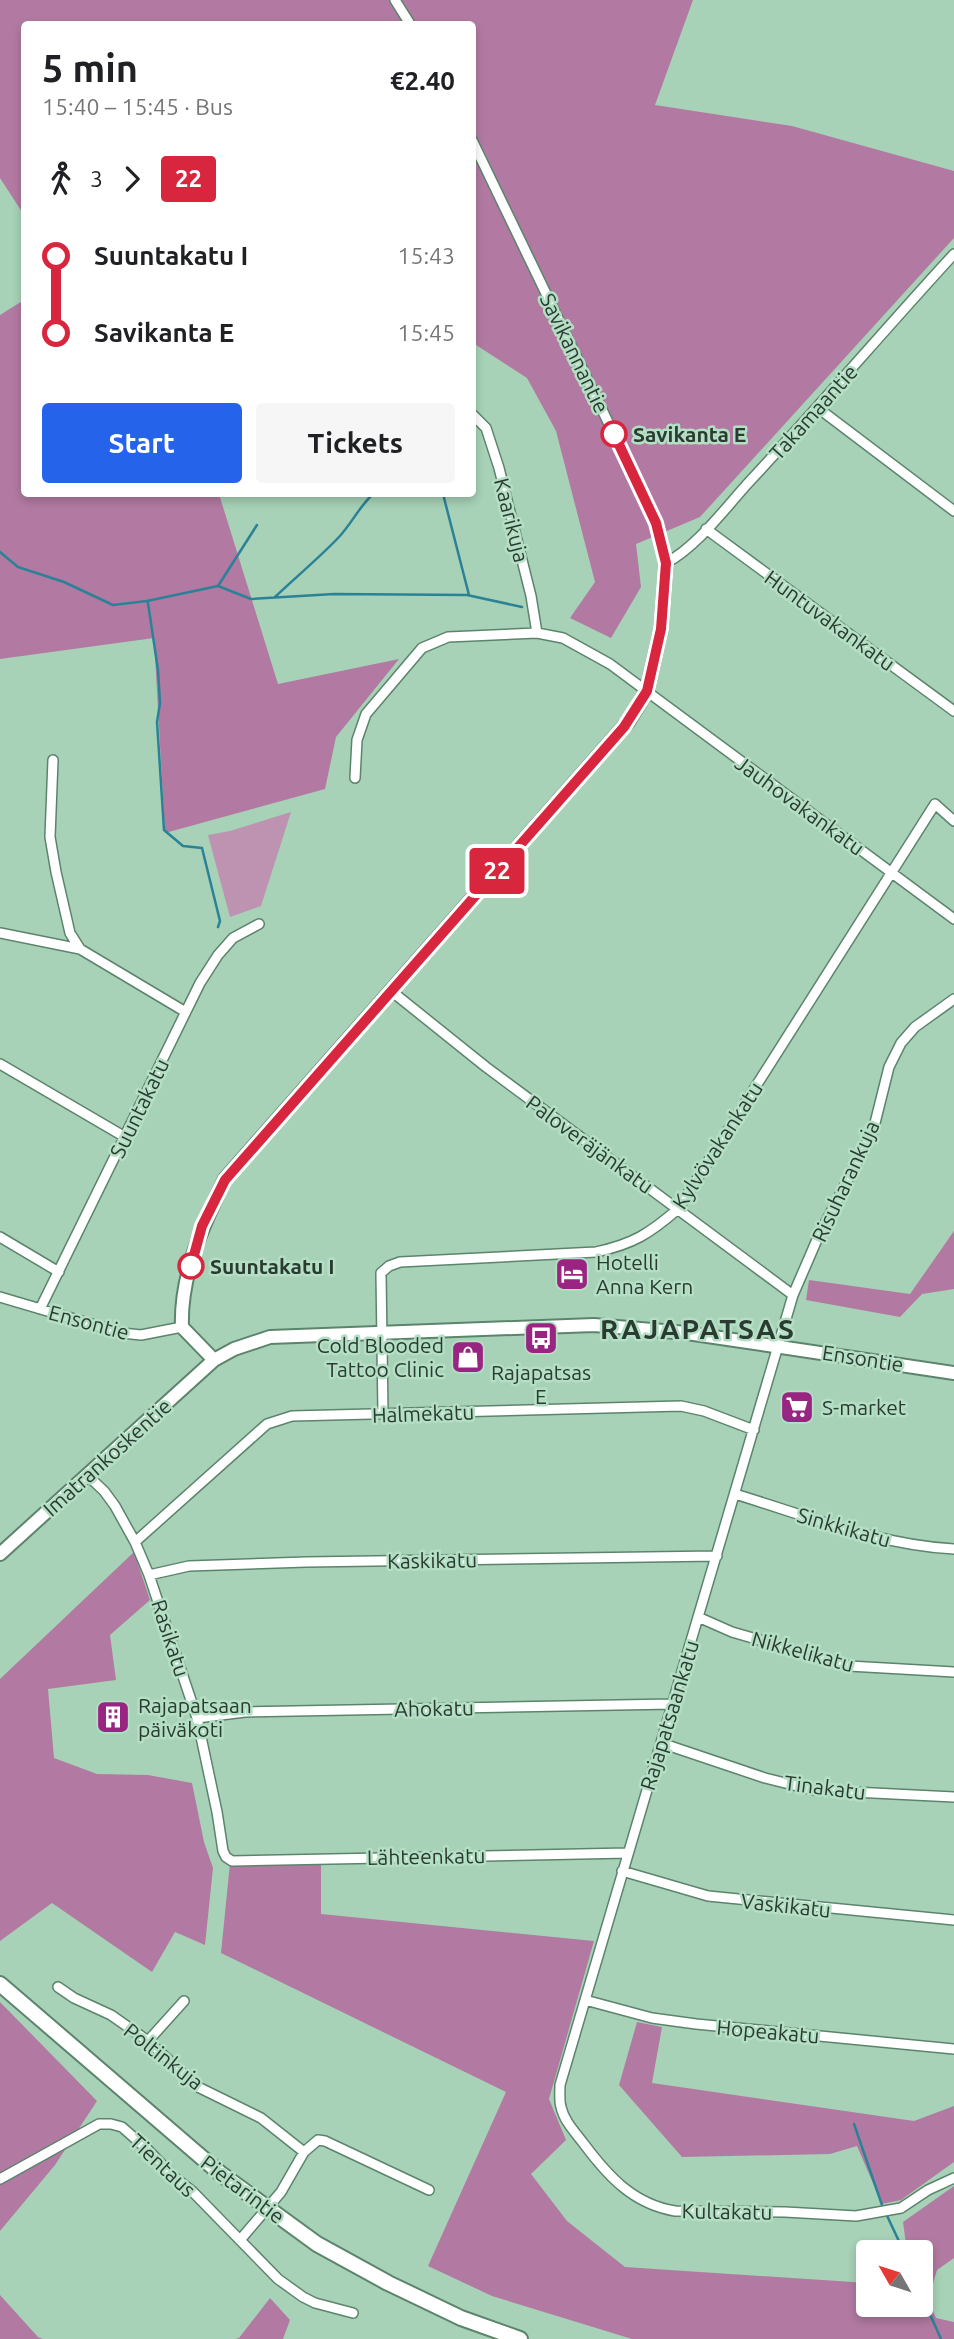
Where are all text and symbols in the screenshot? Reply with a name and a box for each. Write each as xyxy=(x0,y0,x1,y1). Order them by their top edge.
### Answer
text: 5 min xyxy=(42,47,138,89)
text: €2.40 xyxy=(390,66,455,95)
text: 15:40 – 15:45 · Bus xyxy=(42,94,233,119)
icon: walk xyxy=(42,160,80,198)
icon: forward xyxy=(113,160,151,198)
text: 22 xyxy=(175,165,202,192)
text: 3 xyxy=(90,166,103,191)
text: Suuntakatu I xyxy=(94,241,248,270)
text: 15:43 xyxy=(397,243,455,268)
street label: Savikannantie xyxy=(536,289,614,417)
text: Savikanta E xyxy=(94,318,234,347)
text: 15:45 xyxy=(397,320,455,345)
street label: Takamaantie xyxy=(764,359,862,465)
button: Start xyxy=(42,403,242,483)
button: Tickets xyxy=(256,403,455,483)
marker: Savikanta E xyxy=(601,421,627,447)
place label: Savikanta E xyxy=(633,422,746,446)
street label: Kaarikuja xyxy=(490,475,534,565)
street label: Huntuvakankatu xyxy=(760,565,900,675)
street label: Jauhovakankatu xyxy=(731,750,869,860)
line badge: 22 xyxy=(466,848,528,894)
text: 22 xyxy=(483,857,511,884)
street label: Suuntakatu xyxy=(105,1054,173,1162)
street label: Kylvövakankatu xyxy=(667,1077,767,1213)
street label: Paloveräjänkatu xyxy=(522,1090,658,1198)
street label: Risuharankuja xyxy=(806,1116,884,1246)
place label: Hotelli Anna Kern xyxy=(596,1250,693,1298)
marker: Suuntakatu I xyxy=(178,1253,204,1279)
place label: Suuntakatu I xyxy=(210,1254,335,1278)
hotel icon: Hotelli Anna Kern xyxy=(553,1255,591,1293)
street label: Ensontie xyxy=(46,1300,132,1344)
district label: RAJAPATSAS xyxy=(600,1313,796,1344)
bus stop icon: Rajapatsas E xyxy=(522,1319,560,1357)
place label: Cold Blooded Tattoo Clinic xyxy=(317,1333,444,1381)
shop icon: Cold Blooded Tattoo Clinic xyxy=(449,1338,487,1376)
street label: Ensontie xyxy=(821,1340,905,1376)
place label: Rajapatsas E xyxy=(491,1360,591,1408)
supermarket icon: S-market xyxy=(778,1388,816,1426)
street label: Imatrankoskentie xyxy=(38,1393,176,1521)
place label: S-market xyxy=(822,1395,906,1419)
street label: Halmekatu xyxy=(371,1399,475,1427)
street label: Sinkkikatu xyxy=(795,1502,893,1552)
street label: Kaskikatu xyxy=(387,1547,477,1573)
street label: Rasikatu xyxy=(147,1596,195,1680)
street label: Nikkelikatu xyxy=(749,1626,857,1676)
street label: Rajapatsaankatu xyxy=(635,1637,703,1793)
place label: Rajapatsaan päiväkoti xyxy=(138,1693,252,1741)
street label: Ahokatu xyxy=(394,1695,474,1721)
building icon: Rajapatsaan päiväkoti xyxy=(94,1698,132,1736)
street label: Tinakatu xyxy=(783,1770,867,1804)
street label: Lähteenkatu xyxy=(367,1843,485,1869)
street label: Vaskikatu xyxy=(740,1888,832,1922)
street label: Hopeakatu xyxy=(716,2015,820,2047)
street label: Poltinkuja xyxy=(120,2018,208,2094)
street label: Tientaus xyxy=(125,2129,201,2201)
street label: Pietarintie xyxy=(197,2150,289,2228)
street label: Kultakatu xyxy=(681,2198,773,2224)
north arrow xyxy=(856,2240,933,2317)
map controls xyxy=(856,2240,933,2317)

